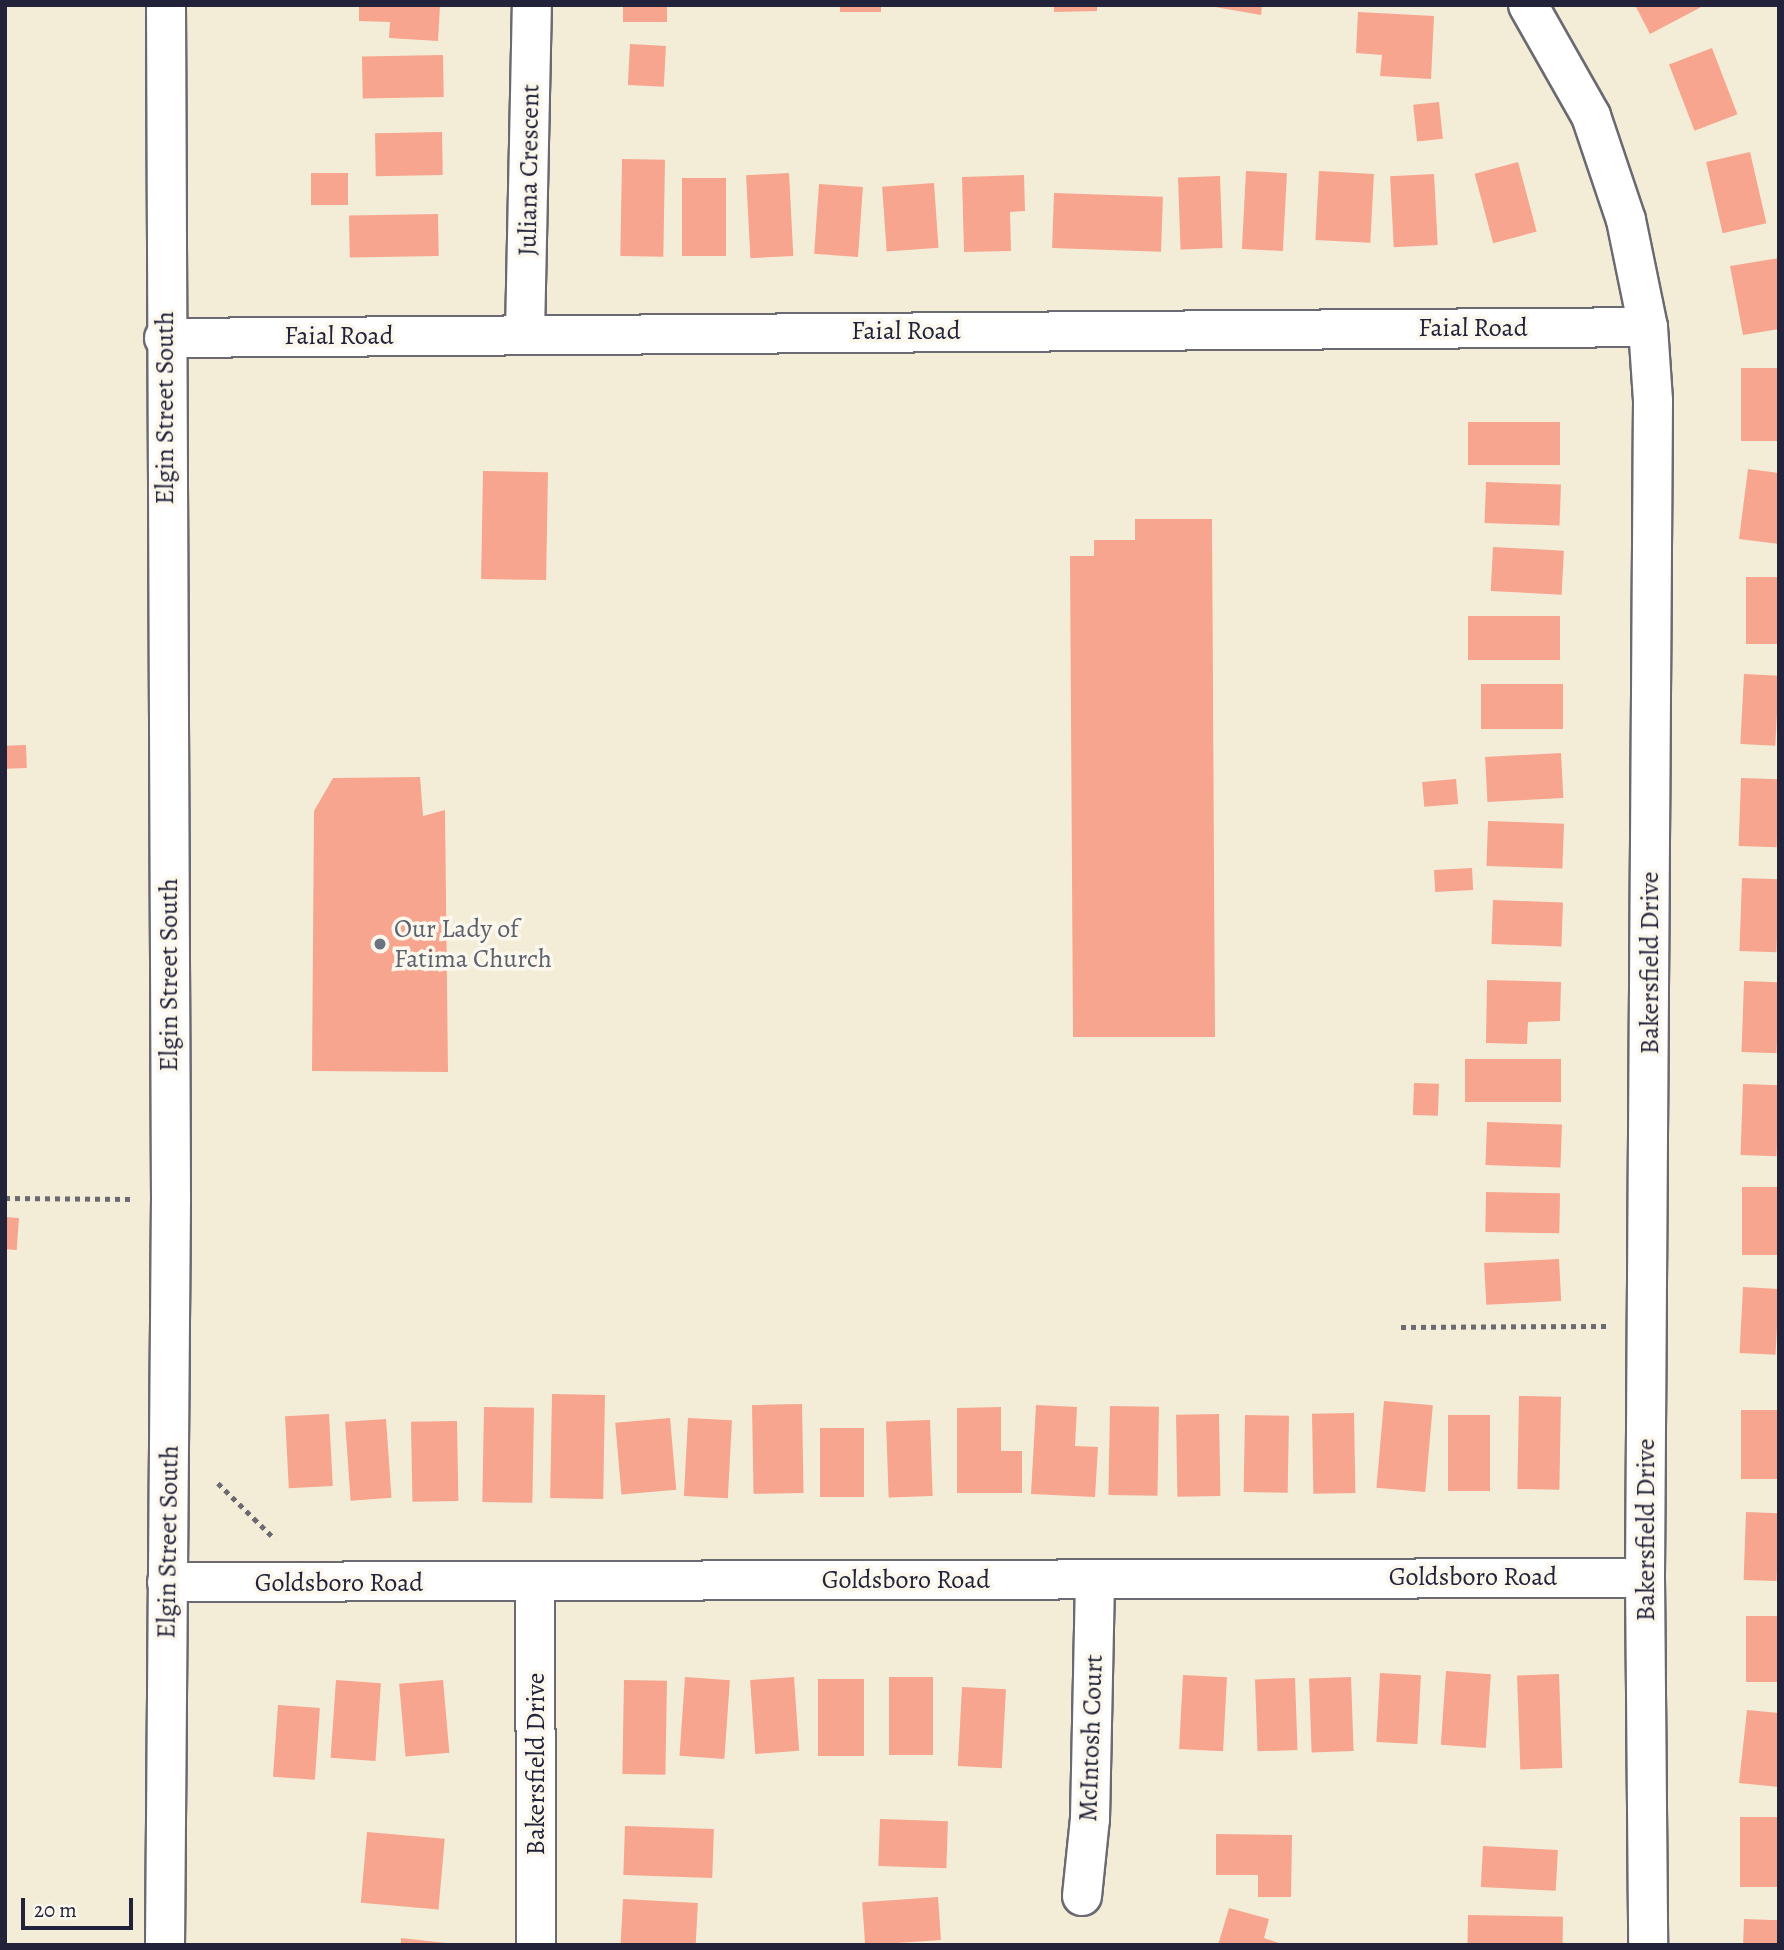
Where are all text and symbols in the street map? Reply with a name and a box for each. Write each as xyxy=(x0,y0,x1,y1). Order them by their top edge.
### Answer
street label: Juliana Crescent xyxy=(512,84,546,256)
street label: Elgin Street South xyxy=(149,311,181,505)
street label: Faial Road xyxy=(1418,312,1528,344)
street label: Faial Road xyxy=(851,315,961,347)
street label: Faial Road xyxy=(284,320,394,352)
street label: Bakersfield Drive xyxy=(1634,872,1666,1054)
street label: Elgin Street South xyxy=(153,878,185,1072)
place label: Our Lady of Fatima Church xyxy=(394,913,552,974)
marker: Our Lady of Fatima Church xyxy=(372,936,388,952)
street label: Bakersfield Drive xyxy=(1630,1439,1662,1621)
street label: Elgin Street South xyxy=(151,1445,185,1639)
street label: Goldsboro Road xyxy=(1389,1561,1557,1593)
street label: Goldsboro Road xyxy=(822,1564,990,1596)
street label: Goldsboro Road xyxy=(255,1567,423,1599)
street label: McIntosh Court xyxy=(1072,1654,1110,1822)
street label: Bakersfield Drive xyxy=(520,1673,552,1855)
scale bar xyxy=(24,1884,136,1928)
text: 20 m xyxy=(34,1896,77,1924)

